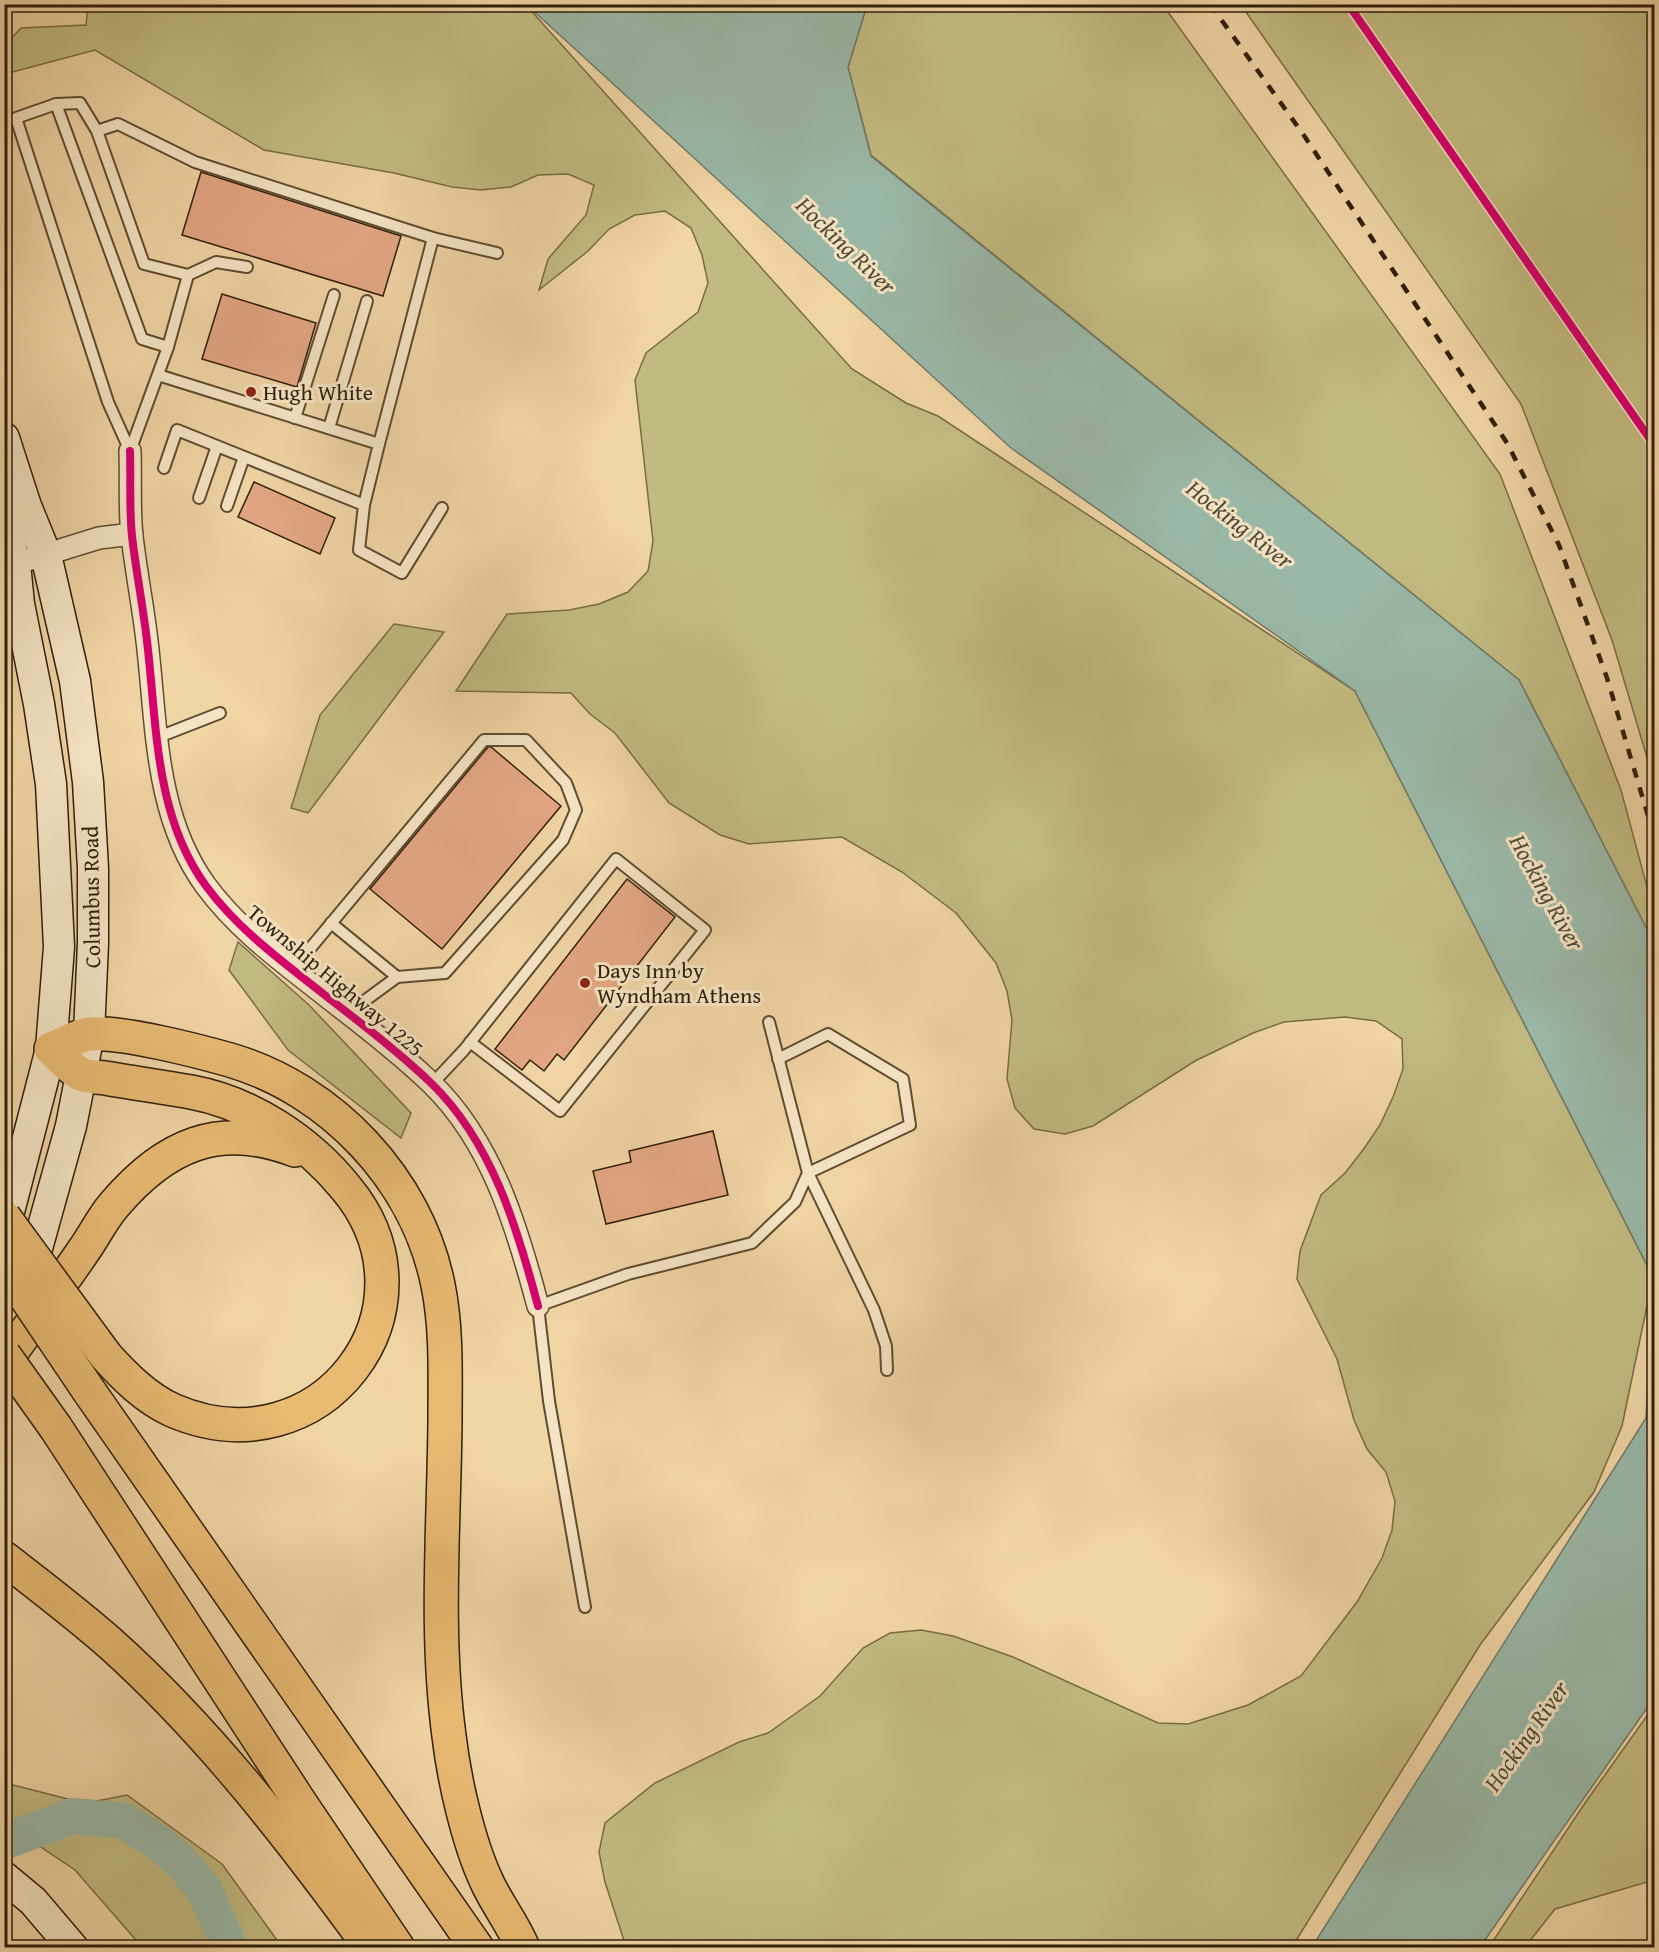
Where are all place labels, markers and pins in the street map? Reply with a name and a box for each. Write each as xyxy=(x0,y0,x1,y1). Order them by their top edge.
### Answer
place label: Hugh White xyxy=(263,376,373,408)
marker: Hugh White xyxy=(244,385,258,399)
place label: Days Inn by Wyndham Athens xyxy=(597,954,761,1011)
marker: Days Inn by Wyndham Athens xyxy=(578,976,592,990)

